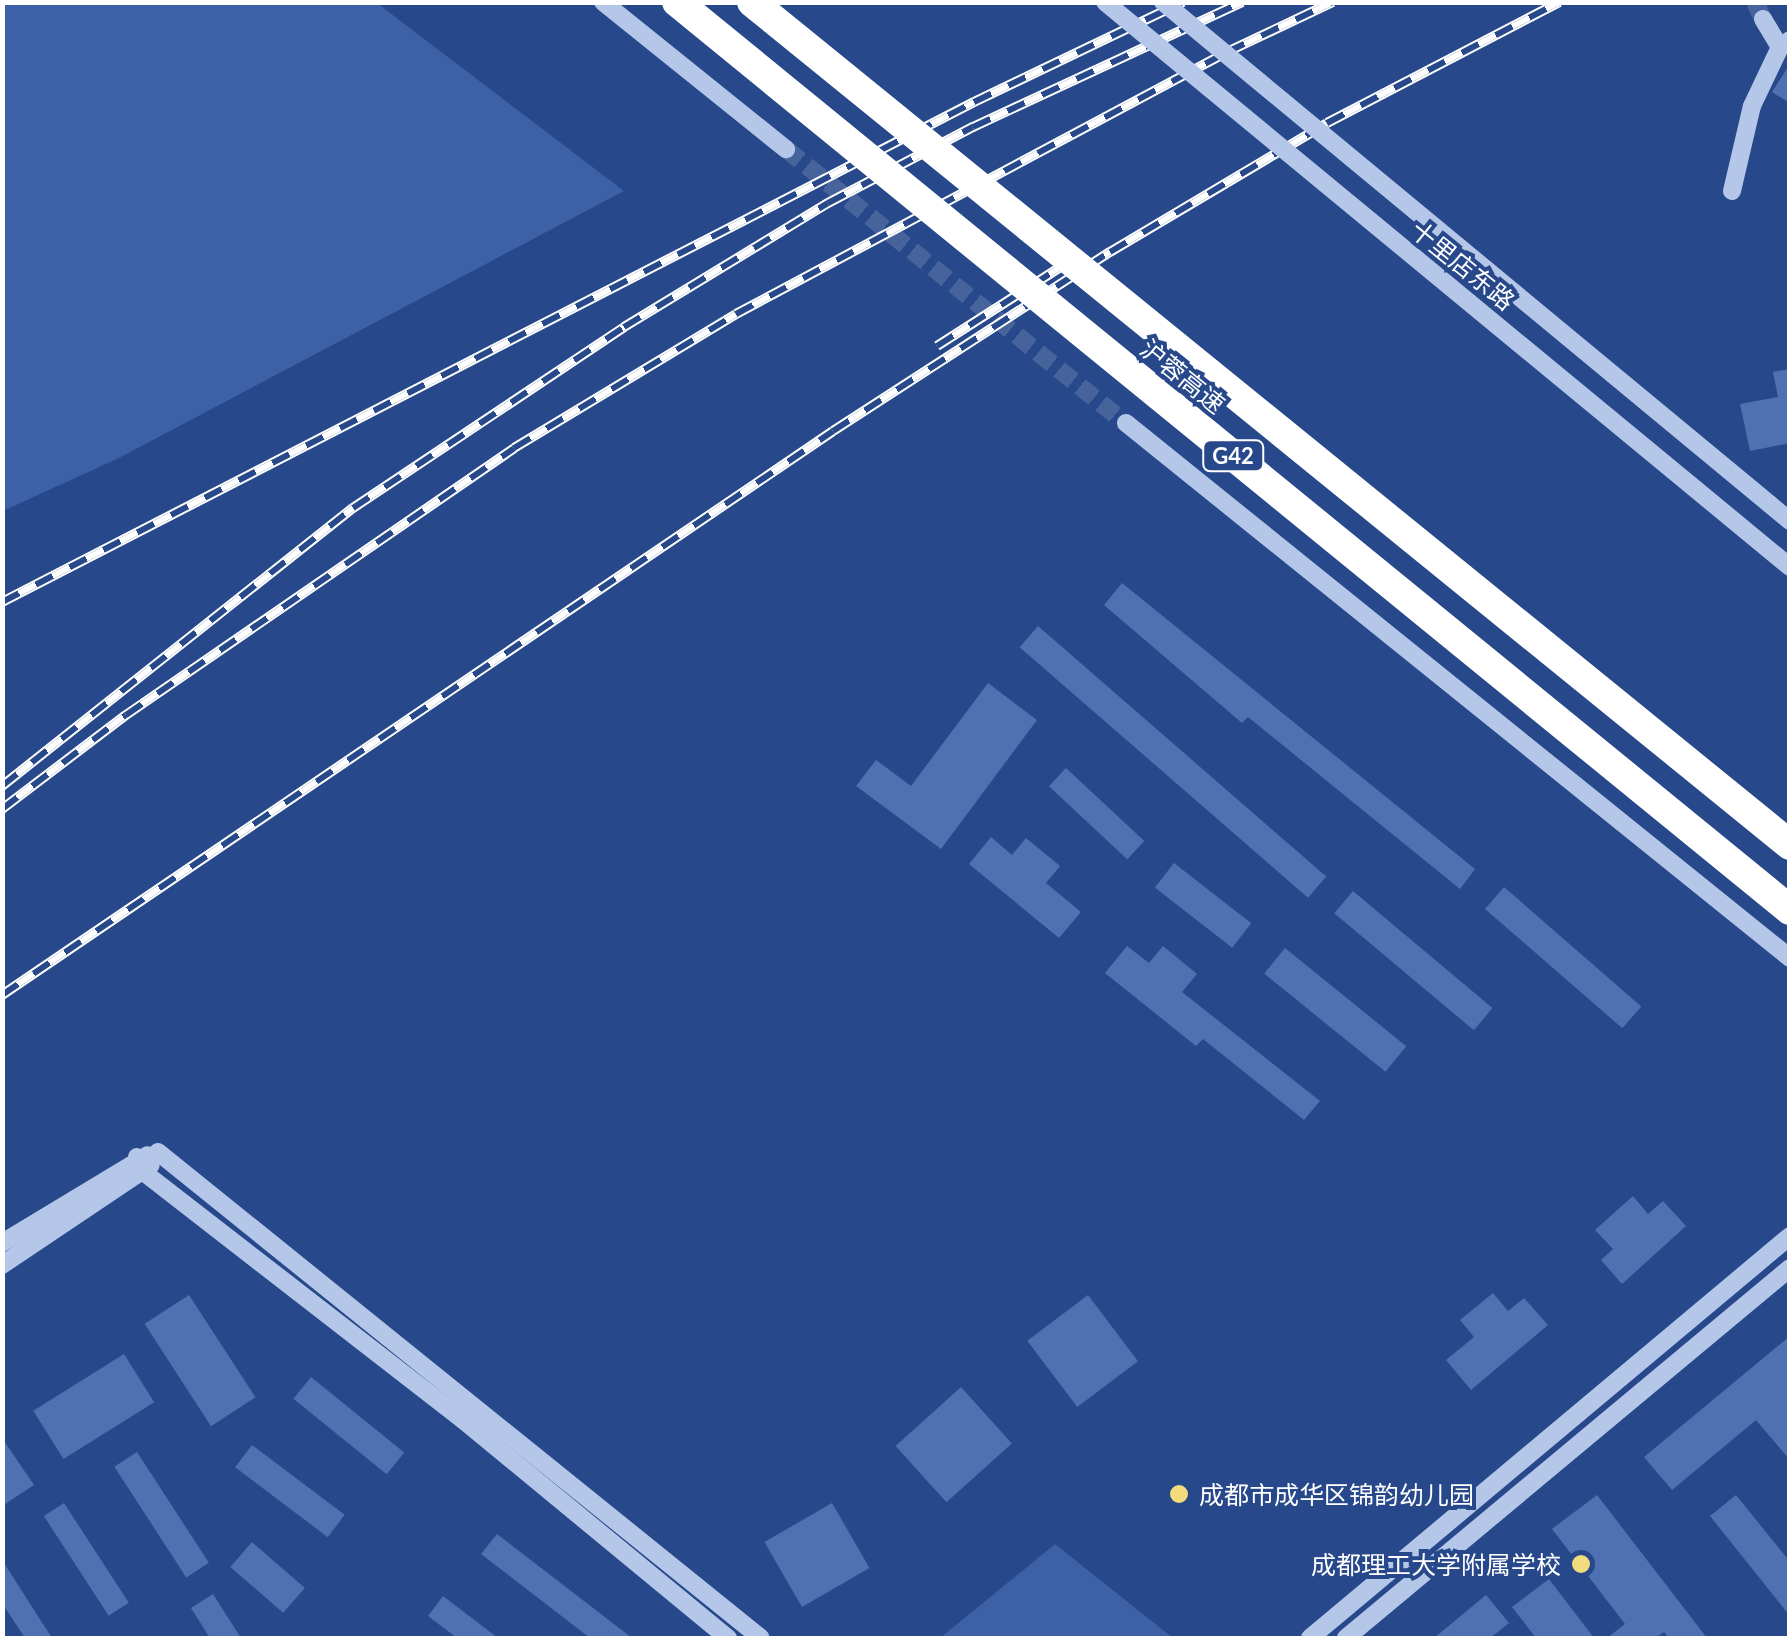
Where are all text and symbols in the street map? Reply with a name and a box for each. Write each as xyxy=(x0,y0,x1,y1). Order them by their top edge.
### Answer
street label: 十里店东路 xyxy=(1405,214,1521,316)
street label: 沪蓉高速 xyxy=(1135,333,1231,419)
road number: G42 xyxy=(1200,439,1266,473)
place label: 成都市成华区锦韵幼儿园 xyxy=(1199,1479,1474,1509)
marker: 成都市成华区锦韵幼儿园 xyxy=(1168,1483,1190,1505)
place label: 成都理工大学附属学校 xyxy=(1311,1549,1561,1579)
marker: 成都理工大学附属学校 xyxy=(1570,1553,1592,1575)

